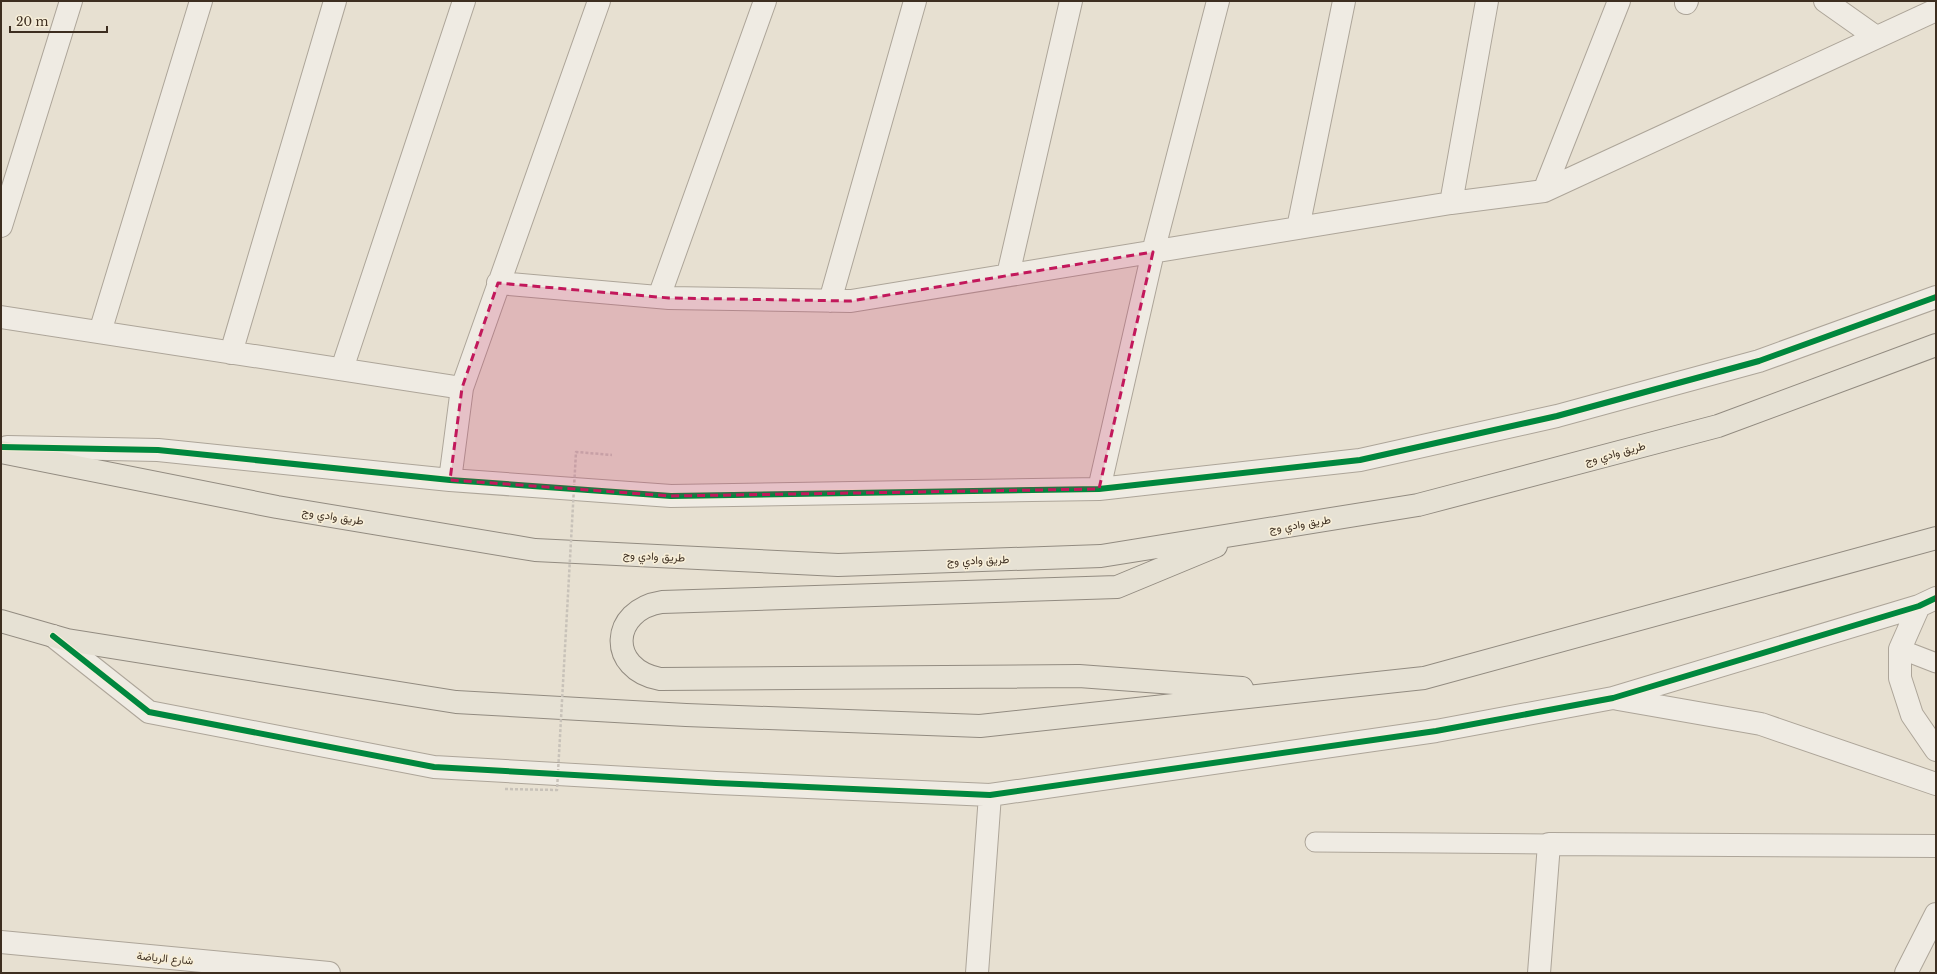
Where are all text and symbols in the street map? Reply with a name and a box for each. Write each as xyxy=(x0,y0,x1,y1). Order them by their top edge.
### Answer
scale bar xyxy=(10,8,107,34)
text: 20 m xyxy=(16,14,48,29)
street label: طريق وادي وج xyxy=(1583,438,1648,471)
street label: طريق وادي وج xyxy=(301,504,365,531)
street label: طريق وادي وج xyxy=(1268,512,1332,539)
street label: طريق وادي وج xyxy=(622,547,686,568)
street label: طريق وادي وج xyxy=(947,552,1010,571)
street label: شارع الرياضة xyxy=(136,949,194,968)

